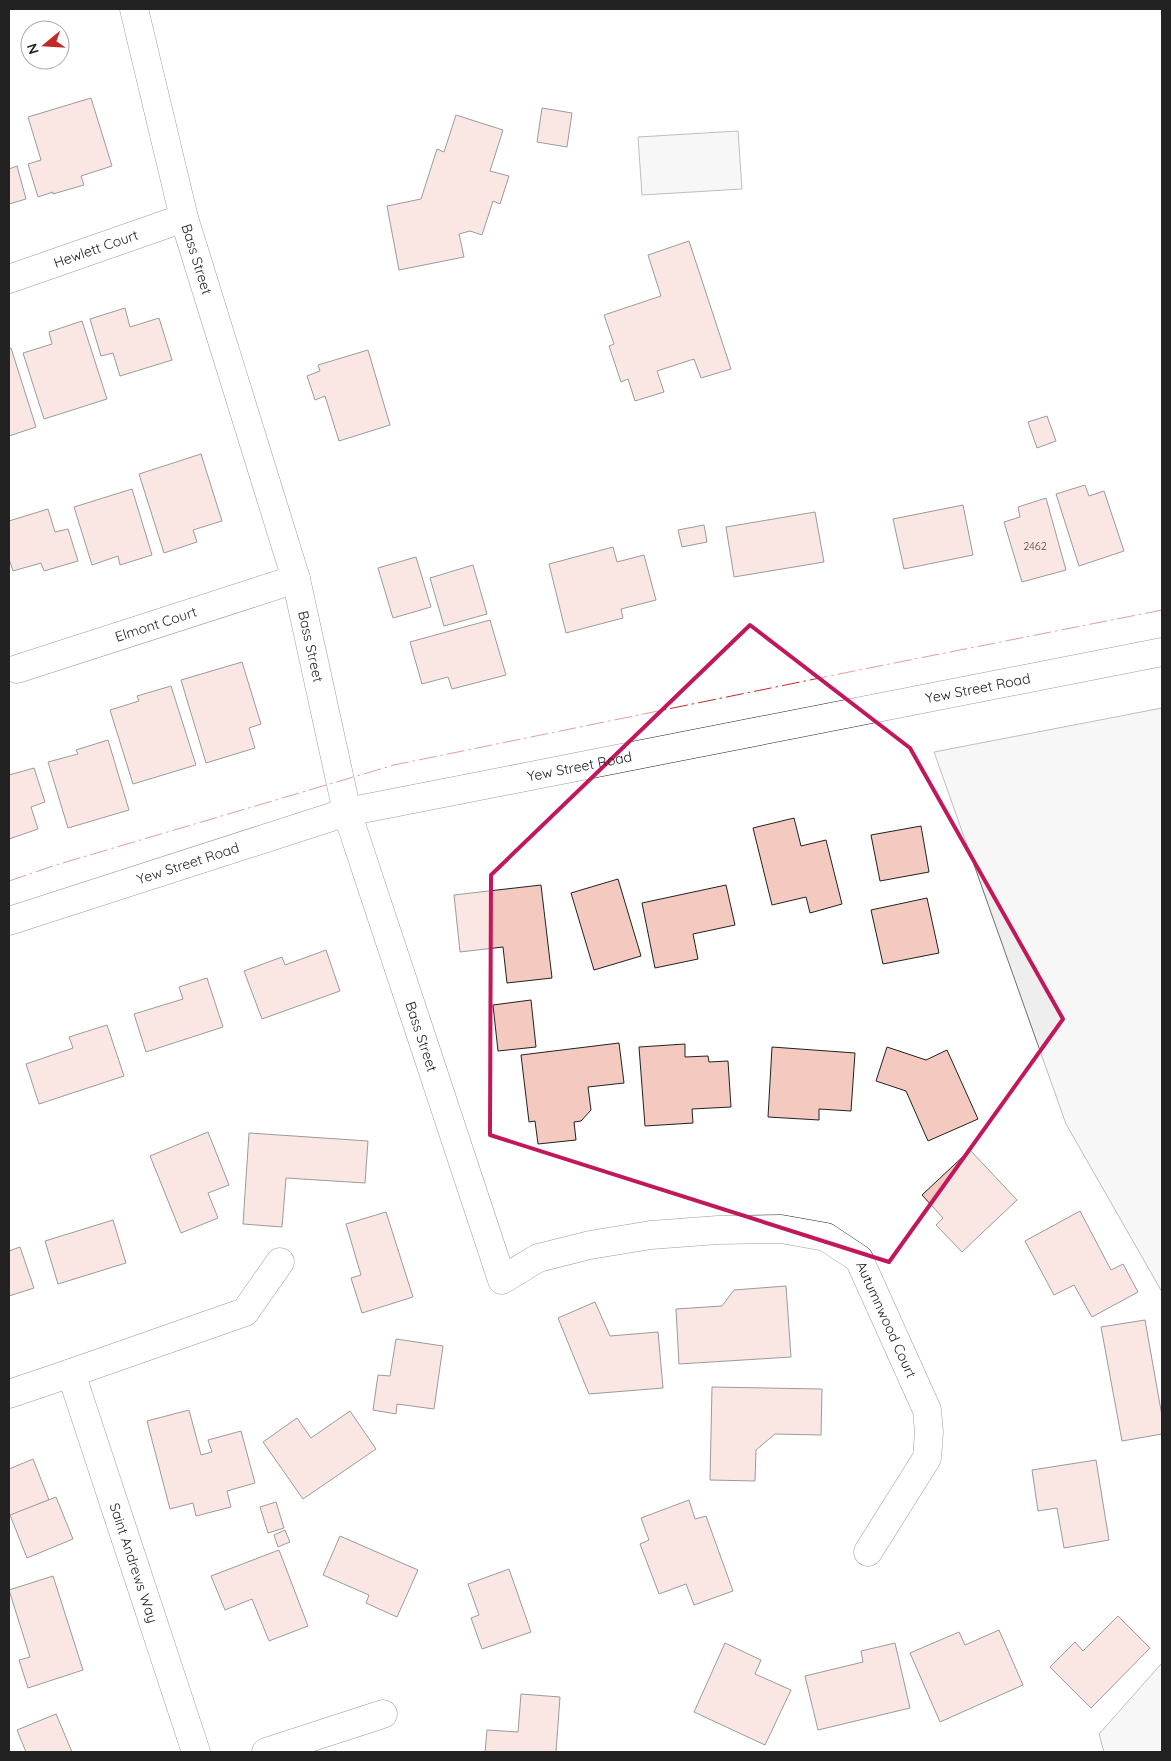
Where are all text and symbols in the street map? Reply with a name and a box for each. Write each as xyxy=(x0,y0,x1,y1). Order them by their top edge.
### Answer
north arrow xyxy=(20,20,70,70)
text: N xyxy=(22,41,43,57)
street label: Bass Street xyxy=(177,222,216,297)
street label: Hewlett Court xyxy=(51,226,141,272)
house number: 2462 xyxy=(1023,539,1047,553)
street label: Elmont Court xyxy=(113,603,199,646)
street label: Bass Street xyxy=(294,609,327,684)
street label: Yew Street Road xyxy=(924,669,1032,707)
street label: Yew Street Road xyxy=(525,747,633,785)
street label: Yew Street Road xyxy=(135,838,241,888)
street label: Bass Street xyxy=(401,999,441,1074)
street label: Autumnwood Court xyxy=(852,1258,920,1381)
street label: Saint Andrews Way xyxy=(105,1501,162,1625)

